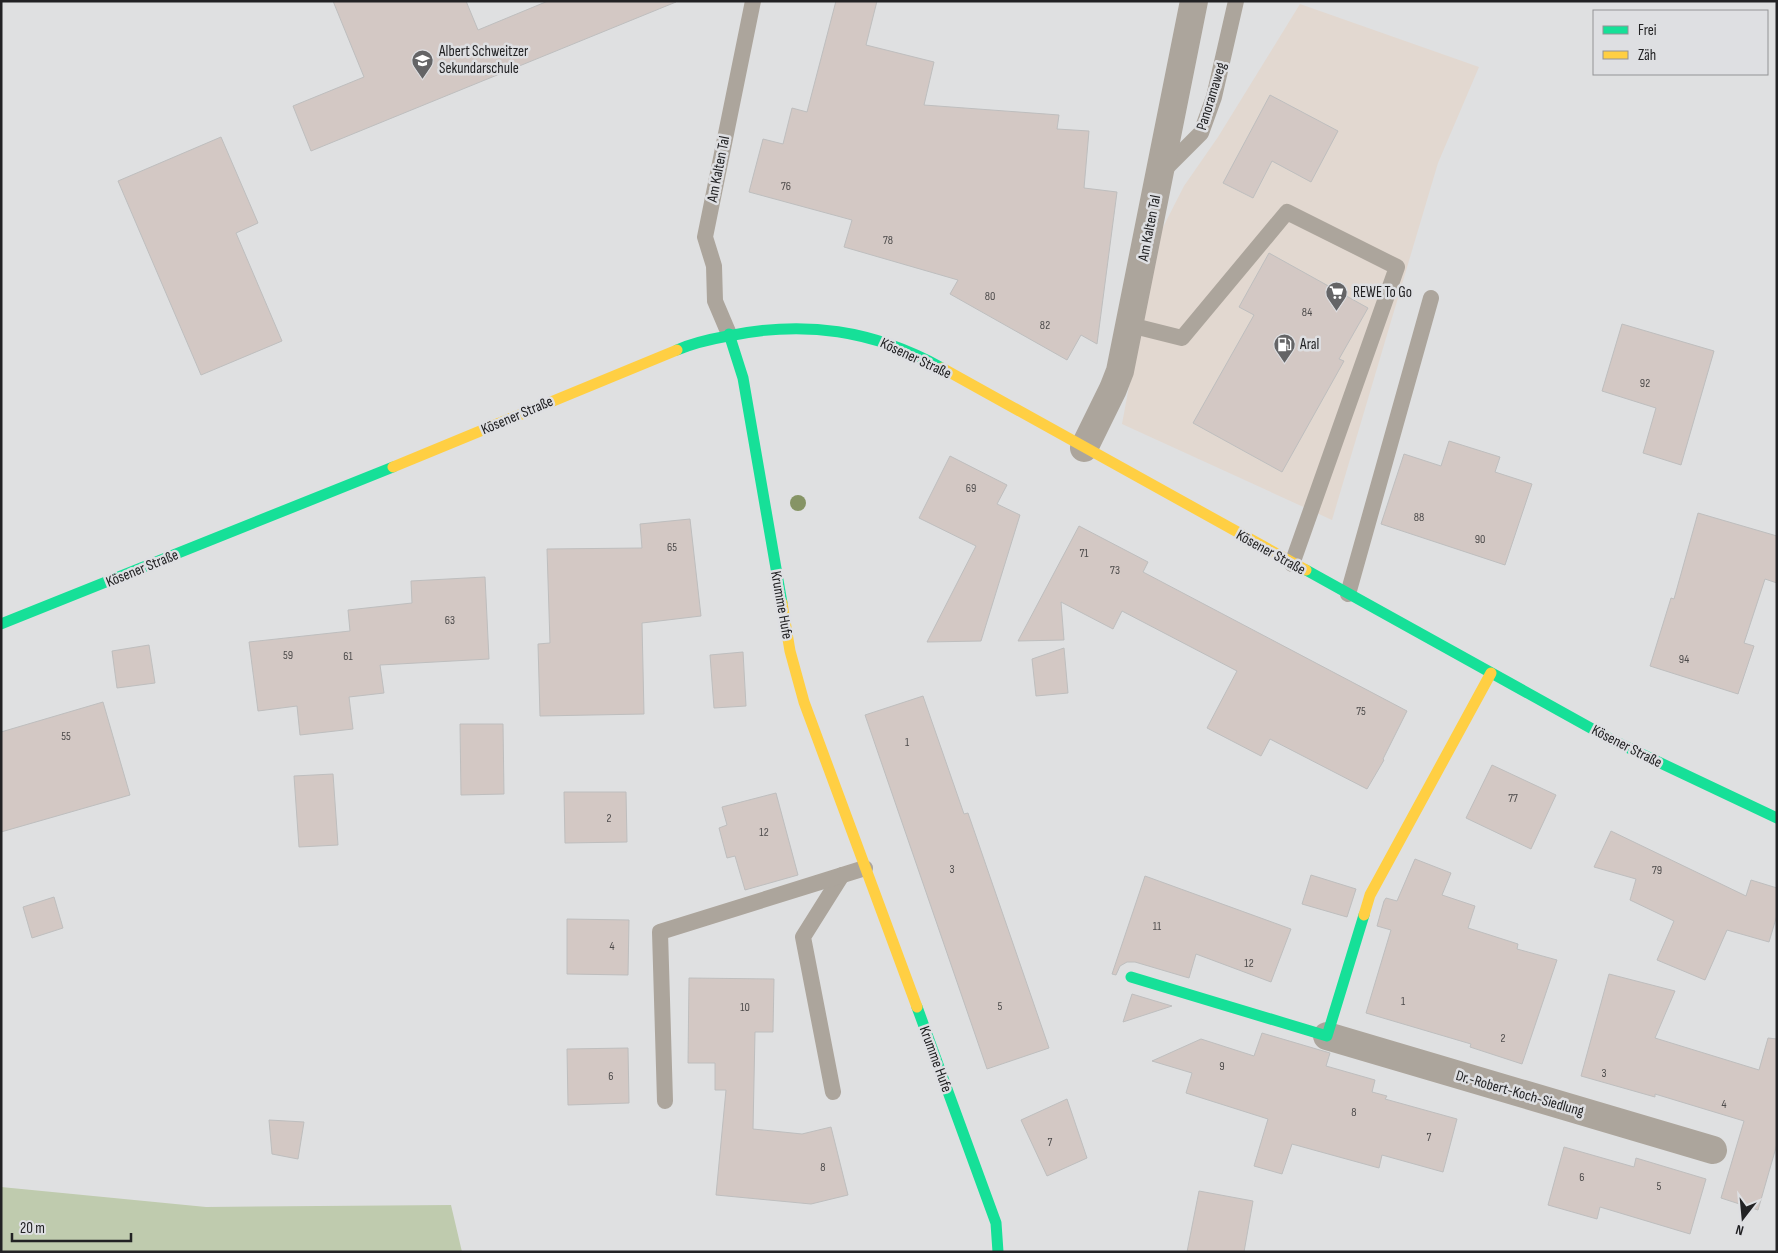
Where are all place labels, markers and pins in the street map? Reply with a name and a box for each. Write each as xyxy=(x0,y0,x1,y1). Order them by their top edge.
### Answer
place label: Albert Schweitzer Sekundarschule xyxy=(438,42,529,78)
school or university icon: Albert Schweitzer Sekundarschule xyxy=(411,48,435,79)
supermarket icon: REWE To Go xyxy=(1325,280,1349,311)
place label: REWE To Go xyxy=(1353,283,1412,302)
fuel station icon: Aral xyxy=(1272,332,1296,363)
place label: Aral xyxy=(1299,335,1319,354)

